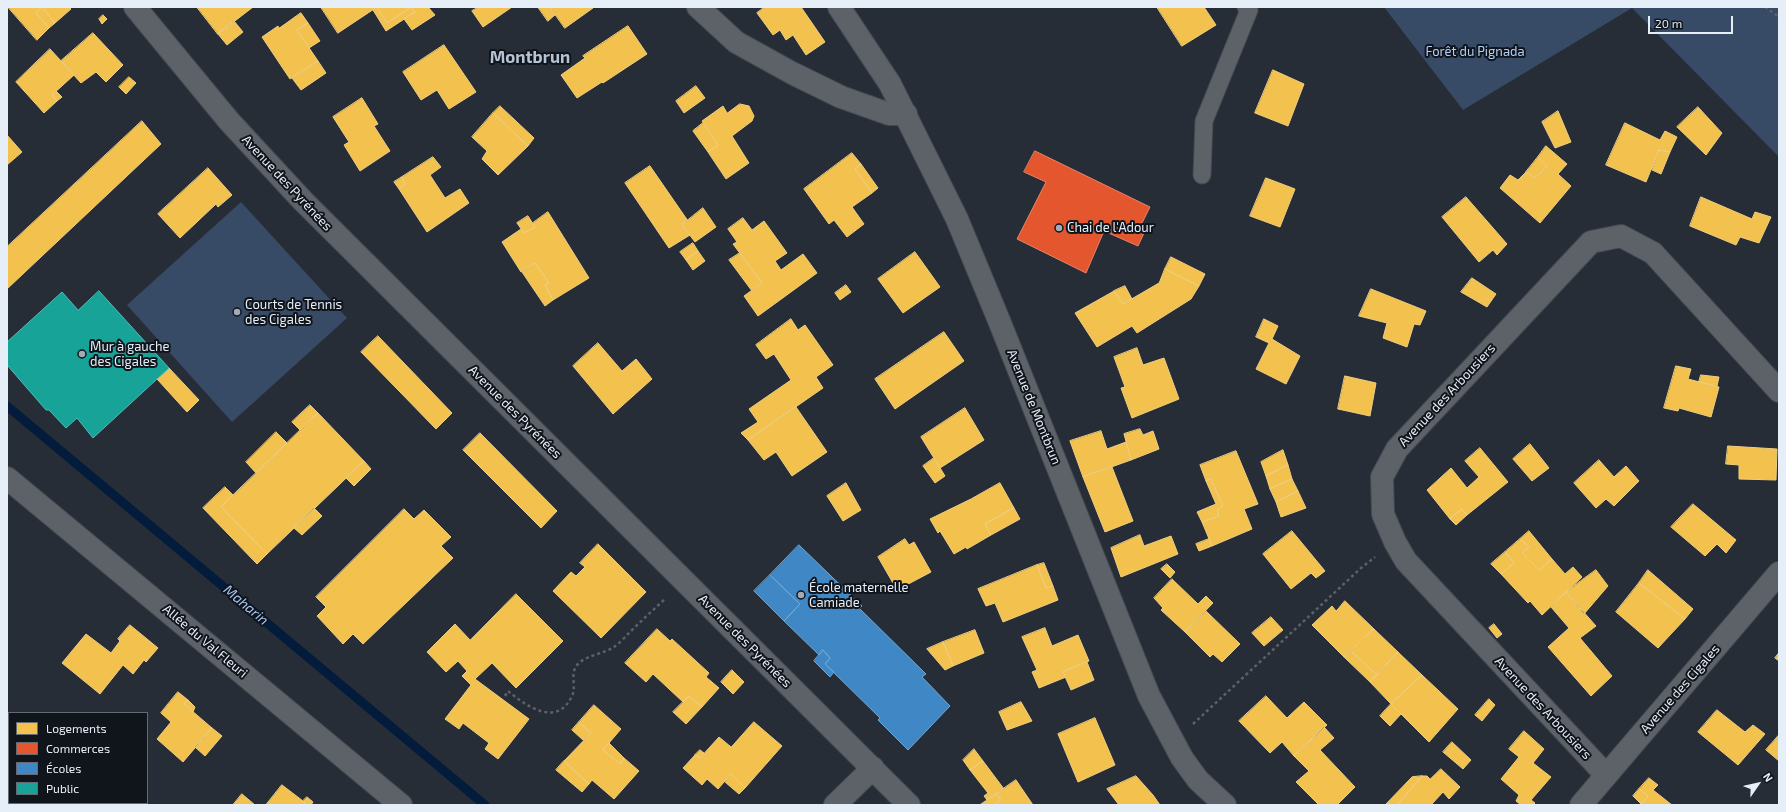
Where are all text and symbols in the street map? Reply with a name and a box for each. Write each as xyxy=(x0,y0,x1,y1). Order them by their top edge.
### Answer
scale bar xyxy=(1650,8,1735,34)
text: 20 m xyxy=(1655,16,1682,30)
park label: Forêt du Pignada xyxy=(1425,44,1525,60)
district label: Montbrun xyxy=(490,47,570,67)
street label: Avenue des Pyrénées xyxy=(239,132,335,234)
place label: Chai de l'Adour xyxy=(1067,220,1154,236)
marker: Chai de l'Adour xyxy=(1054,223,1064,233)
place label: Courts de Tennis des Cigales xyxy=(245,297,342,328)
marker: Courts de Tennis des Cigales xyxy=(232,307,242,317)
place label: Mur à gauche des Cigales xyxy=(90,339,170,370)
street label: Avenue des Arbousiers xyxy=(1395,340,1499,450)
street label: Avenue de Montbrun xyxy=(1004,347,1064,467)
marker: Mur à gauche des Cigales xyxy=(77,349,87,359)
street label: Avenue des Pyrénées xyxy=(465,362,565,462)
place label: École maternelle Camiade xyxy=(809,580,909,611)
water label: Maharin xyxy=(220,581,272,629)
marker: École maternelle Camiade xyxy=(796,590,806,600)
street label: Avenue des Pyrénées xyxy=(695,591,795,691)
street label: Allée du Val Fleuri xyxy=(160,601,250,681)
street label: Avenue des Cigales xyxy=(1637,641,1723,737)
street label: Avenue des Arbousiers xyxy=(1491,653,1595,763)
legend xyxy=(8,712,148,804)
text: Logements xyxy=(46,721,107,735)
text: Commerces xyxy=(46,741,110,755)
text: Écoles xyxy=(46,761,81,775)
north arrow xyxy=(1738,764,1778,804)
text: N xyxy=(1761,770,1776,784)
text: Public xyxy=(46,781,79,795)

